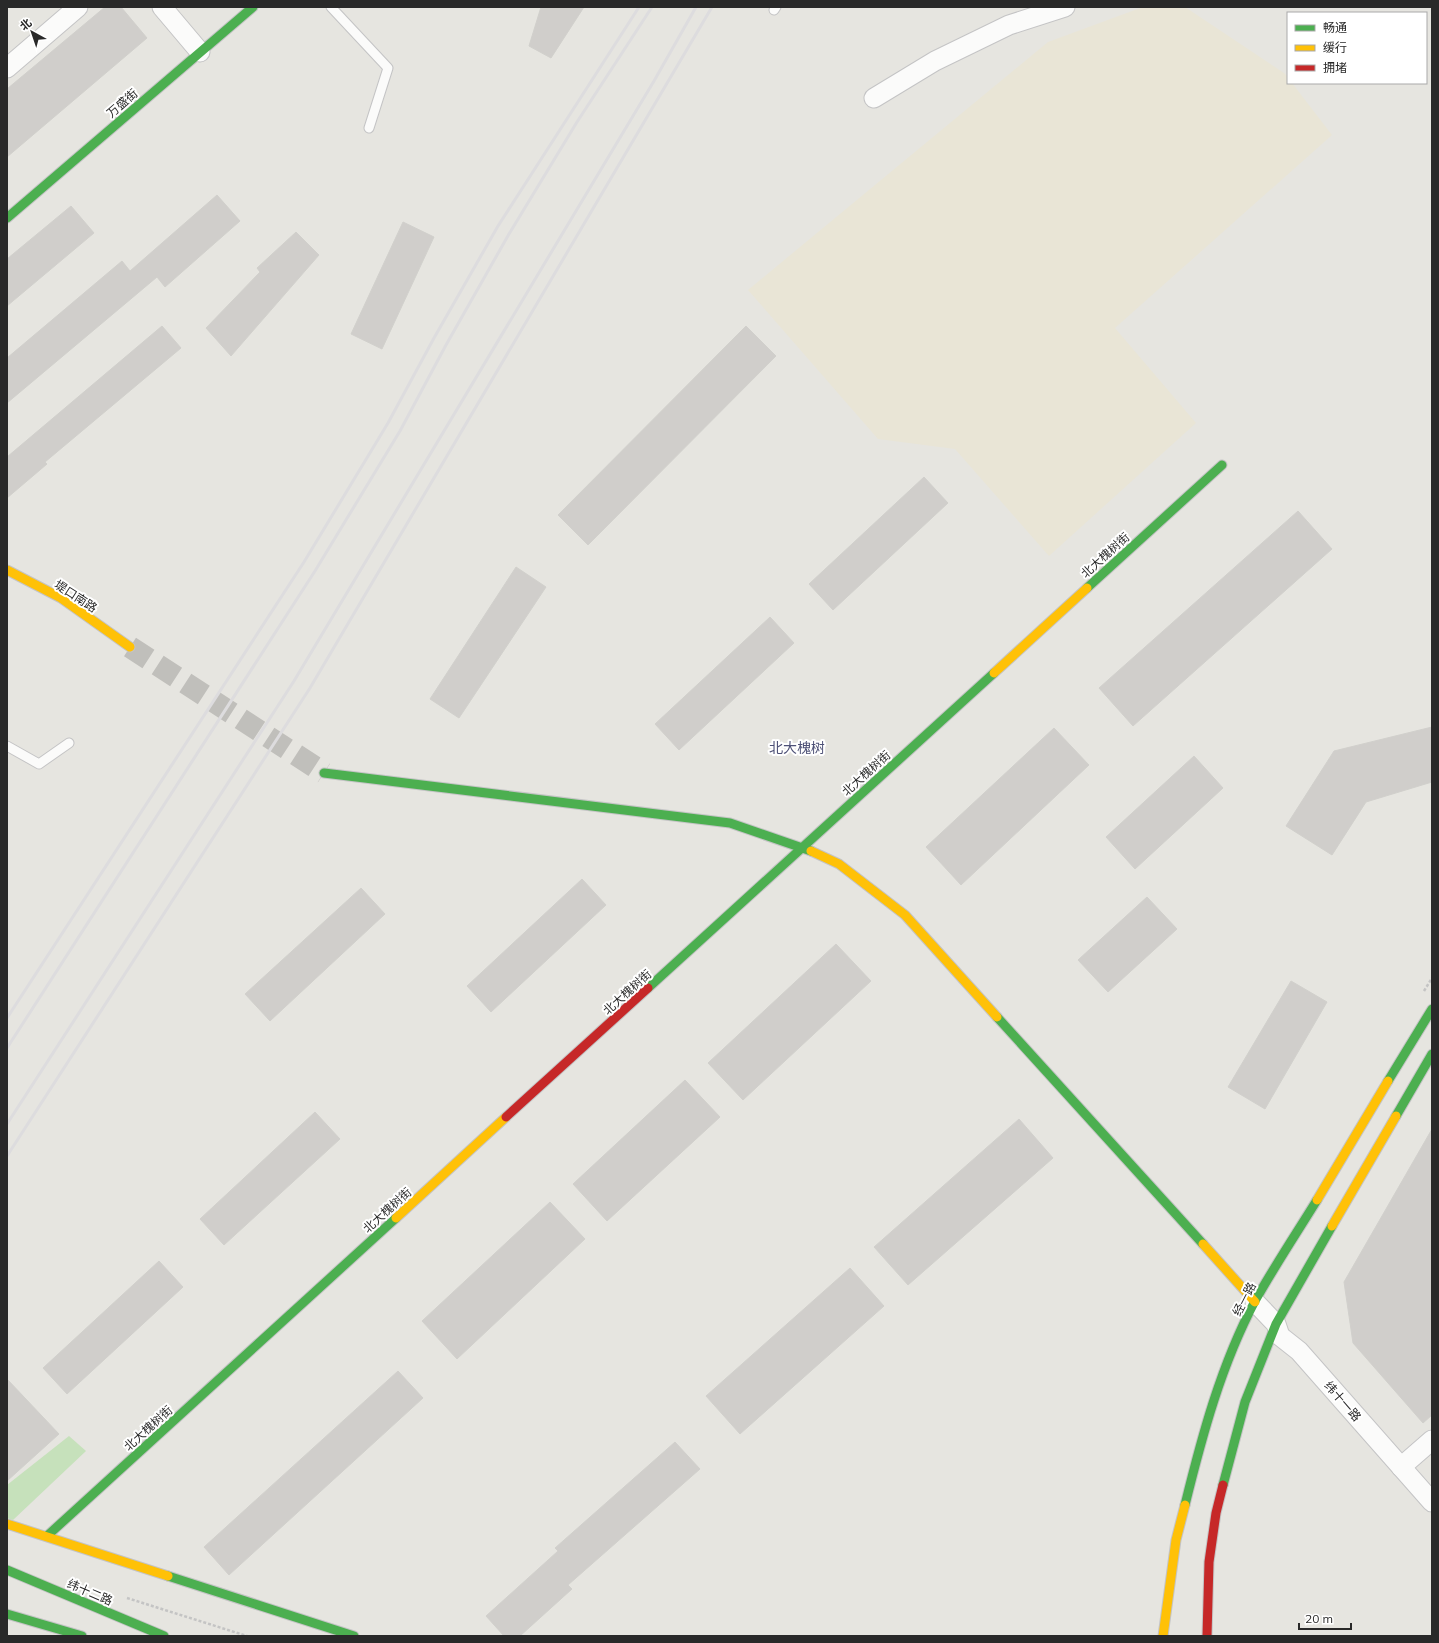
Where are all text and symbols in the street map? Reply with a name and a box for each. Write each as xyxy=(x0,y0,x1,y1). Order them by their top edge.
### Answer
north arrow xyxy=(12,12,52,52)
legend xyxy=(1287,12,1427,84)
text: 北 xyxy=(17,15,34,33)
text: 畅通 xyxy=(1323,20,1347,35)
text: 缓行 xyxy=(1323,40,1347,55)
text: 拥堵 xyxy=(1323,60,1347,75)
street label: 万盛街 xyxy=(103,86,141,120)
street label: 北大槐树街 xyxy=(1078,529,1132,581)
street label: 堤口南路 xyxy=(52,577,100,615)
district label: 北大槐树 xyxy=(769,739,825,757)
street label: 北大槐树街 xyxy=(839,747,893,799)
street label: 北大槐树街 xyxy=(600,966,654,1018)
street label: 北大槐树街 xyxy=(360,1184,414,1236)
street label: 经一路 xyxy=(1229,1280,1259,1318)
street label: 纬十一路 xyxy=(1322,1378,1364,1424)
street label: 北大槐树街 xyxy=(121,1402,175,1454)
street label: 纬十二路 xyxy=(65,1576,115,1608)
scale bar xyxy=(1299,1605,1351,1631)
text: 20 m xyxy=(1305,1611,1333,1626)

